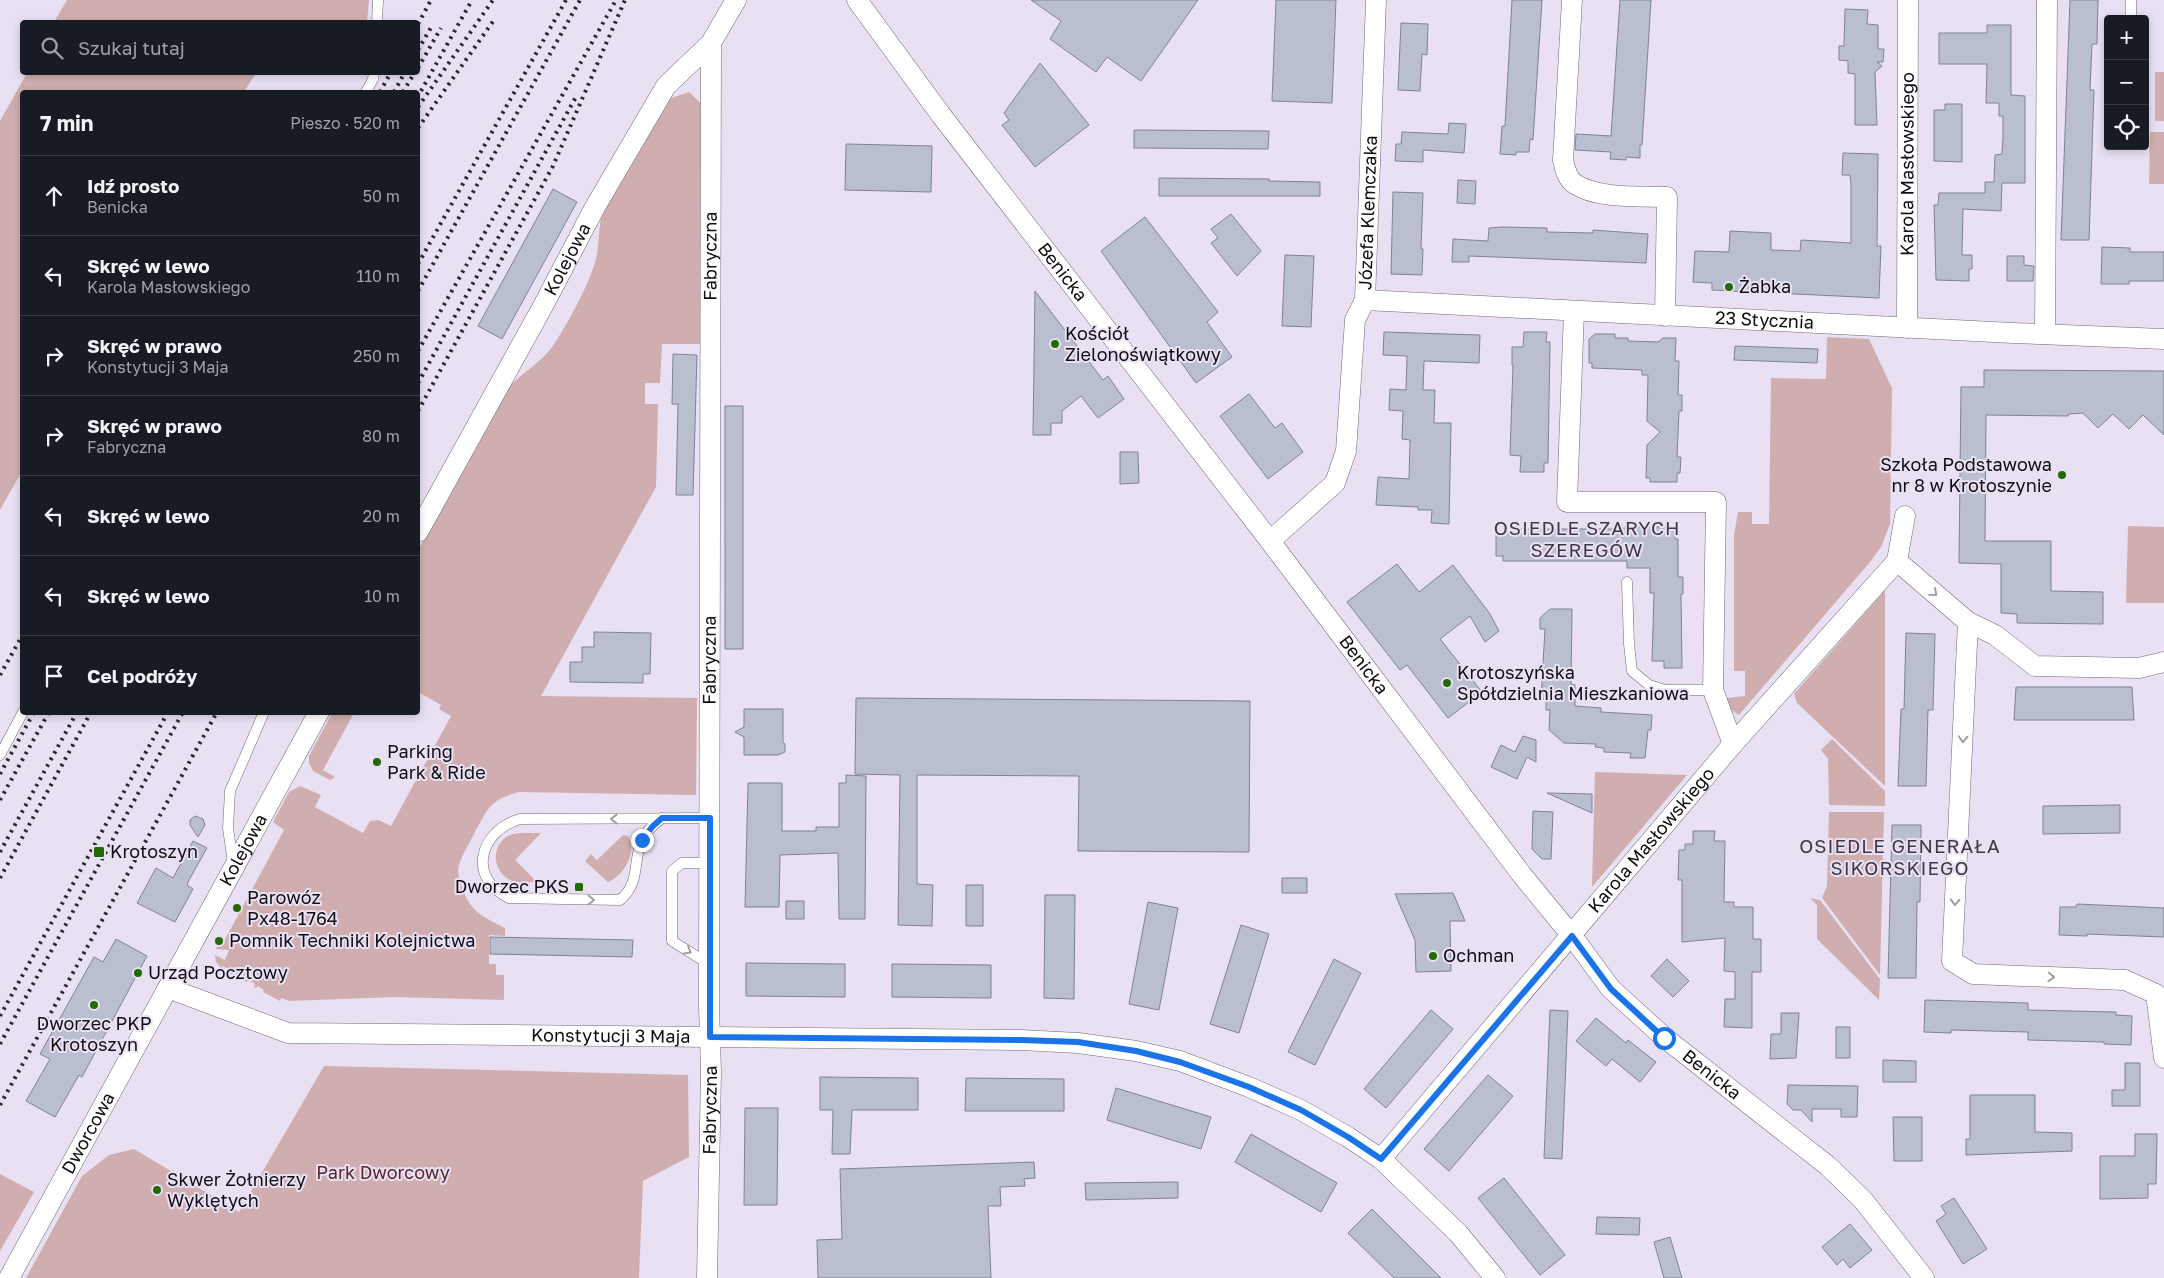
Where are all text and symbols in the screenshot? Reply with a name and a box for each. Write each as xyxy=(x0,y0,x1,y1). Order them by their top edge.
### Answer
map controls xyxy=(2104,15,2149,150)
button: + xyxy=(2104,15,2149,60)
search box xyxy=(20,20,420,75)
icon: search xyxy=(38,34,66,62)
text: Szukaj tutaj xyxy=(78,36,185,59)
button: − xyxy=(2104,60,2149,105)
street label: Karola Masłowskiego xyxy=(1895,72,1918,256)
button: locate xyxy=(2104,105,2149,150)
text: 7 min xyxy=(40,110,94,136)
text: Pieszo · 520 m xyxy=(290,113,400,133)
street label: Józefa Klemczaka xyxy=(1353,135,1381,290)
text: Idź prosto xyxy=(87,174,179,197)
icon: ahead xyxy=(40,182,68,210)
text: 50 m xyxy=(363,186,400,206)
text: Benicka xyxy=(87,197,148,217)
street label: Fabryczna xyxy=(698,211,721,301)
street label: Kolejowa xyxy=(539,219,595,299)
street label: Benicka xyxy=(1034,238,1093,305)
text: Skręć w lewo xyxy=(87,254,210,277)
icon: left xyxy=(40,262,68,290)
text: 110 m xyxy=(356,266,400,286)
place label: Żabka xyxy=(1739,275,1791,297)
text: Karola Masłowskiego xyxy=(87,277,250,297)
marker: Żabka xyxy=(1723,281,1735,293)
street label: 23 Stycznia xyxy=(1715,306,1815,333)
place label: Kościół Zielonoświątkowy xyxy=(1065,322,1221,365)
text: Skręć w prawo xyxy=(87,334,222,357)
marker: Kościół Zielonoświątkowy xyxy=(1049,338,1061,350)
icon: right xyxy=(40,342,68,370)
text: 250 m xyxy=(353,346,400,366)
text: Konstytucji 3 Maja xyxy=(87,357,229,377)
text: Skręć w prawo xyxy=(87,414,222,437)
icon: right xyxy=(40,422,68,450)
text: 80 m xyxy=(362,426,400,446)
text: Fabryczna xyxy=(87,437,166,457)
place label: Szkoła Podstawowa nr 8 w Krotoszynie xyxy=(1880,453,2052,496)
marker: Szkoła Podstawowa nr 8 w Krotoszynie xyxy=(2056,469,2068,481)
icon: left xyxy=(40,502,68,530)
text: Skręć w lewo xyxy=(87,504,210,527)
text: 20 m xyxy=(363,506,400,526)
district label: OSIEDLE SZARYCH SZEREGÓW xyxy=(1494,516,1680,561)
icon: left xyxy=(40,582,68,610)
text: Skręć w lewo xyxy=(87,584,210,607)
text: 10 m xyxy=(364,586,400,606)
one-way arrow xyxy=(1928,587,1937,595)
street label: Fabryczna xyxy=(698,615,720,705)
street label: Benicka xyxy=(1335,630,1394,698)
place label: Krotoszyńska Spółdzielnia Mieszkaniowa xyxy=(1457,661,1689,704)
icon: arrive xyxy=(40,662,68,690)
text: Cel podróży xyxy=(87,664,197,687)
marker: Krotoszyńska Spółdzielnia Mieszkaniowa xyxy=(1441,677,1453,689)
one-way arrow xyxy=(1957,735,1968,743)
place label: Parking Park & Ride xyxy=(387,740,486,783)
marker: Parking Park & Ride xyxy=(371,756,383,768)
street label: Karola Masłowskiego xyxy=(1583,762,1718,917)
street label: Kolejowa xyxy=(214,810,271,889)
one-way arrow xyxy=(609,814,617,824)
route end xyxy=(631,829,654,852)
district label: OSIEDLE GENERAŁA SIKORSKIEGO xyxy=(1799,834,2001,879)
place label: Krotoszyn xyxy=(110,840,198,862)
marker: Krotoszyn xyxy=(92,845,106,859)
place label: Dworzec PKS xyxy=(455,875,569,897)
marker: Dworzec PKS xyxy=(573,881,585,893)
place label: Parowóz Px48-1764 xyxy=(247,886,338,929)
one-way arrow xyxy=(588,895,595,905)
one-way arrow xyxy=(1949,898,1960,906)
marker: Parowóz Px48-1764 xyxy=(231,902,243,914)
place label: Pomnik Techniki Kolejnictwa xyxy=(229,929,475,951)
marker: Pomnik Techniki Kolejnictwa xyxy=(213,935,225,947)
one-way arrow xyxy=(683,944,692,954)
place label: Ochman xyxy=(1443,944,1514,966)
marker: Ochman xyxy=(1427,950,1439,962)
place label: Urząd Pocztowy xyxy=(148,961,288,983)
marker: Urząd Pocztowy xyxy=(132,967,144,979)
one-way arrow xyxy=(2048,972,2056,983)
marker: Dworzec PKP Krotoszyn xyxy=(88,999,100,1011)
place label: Dworzec PKP Krotoszyn xyxy=(37,1012,151,1055)
street label: Konstytucji 3 Maja xyxy=(531,1023,691,1047)
route start xyxy=(1653,1027,1676,1050)
street label: Benicka xyxy=(1679,1044,1746,1104)
street label: Fabryczna xyxy=(697,1065,721,1155)
street label: Dworcowa xyxy=(56,1088,119,1177)
park label: Park Dworcowy xyxy=(316,1161,450,1183)
place label: Skwer Żołnierzy Wyklętych xyxy=(167,1168,306,1211)
marker: Skwer Żołnierzy Wyklętych xyxy=(151,1184,163,1196)

